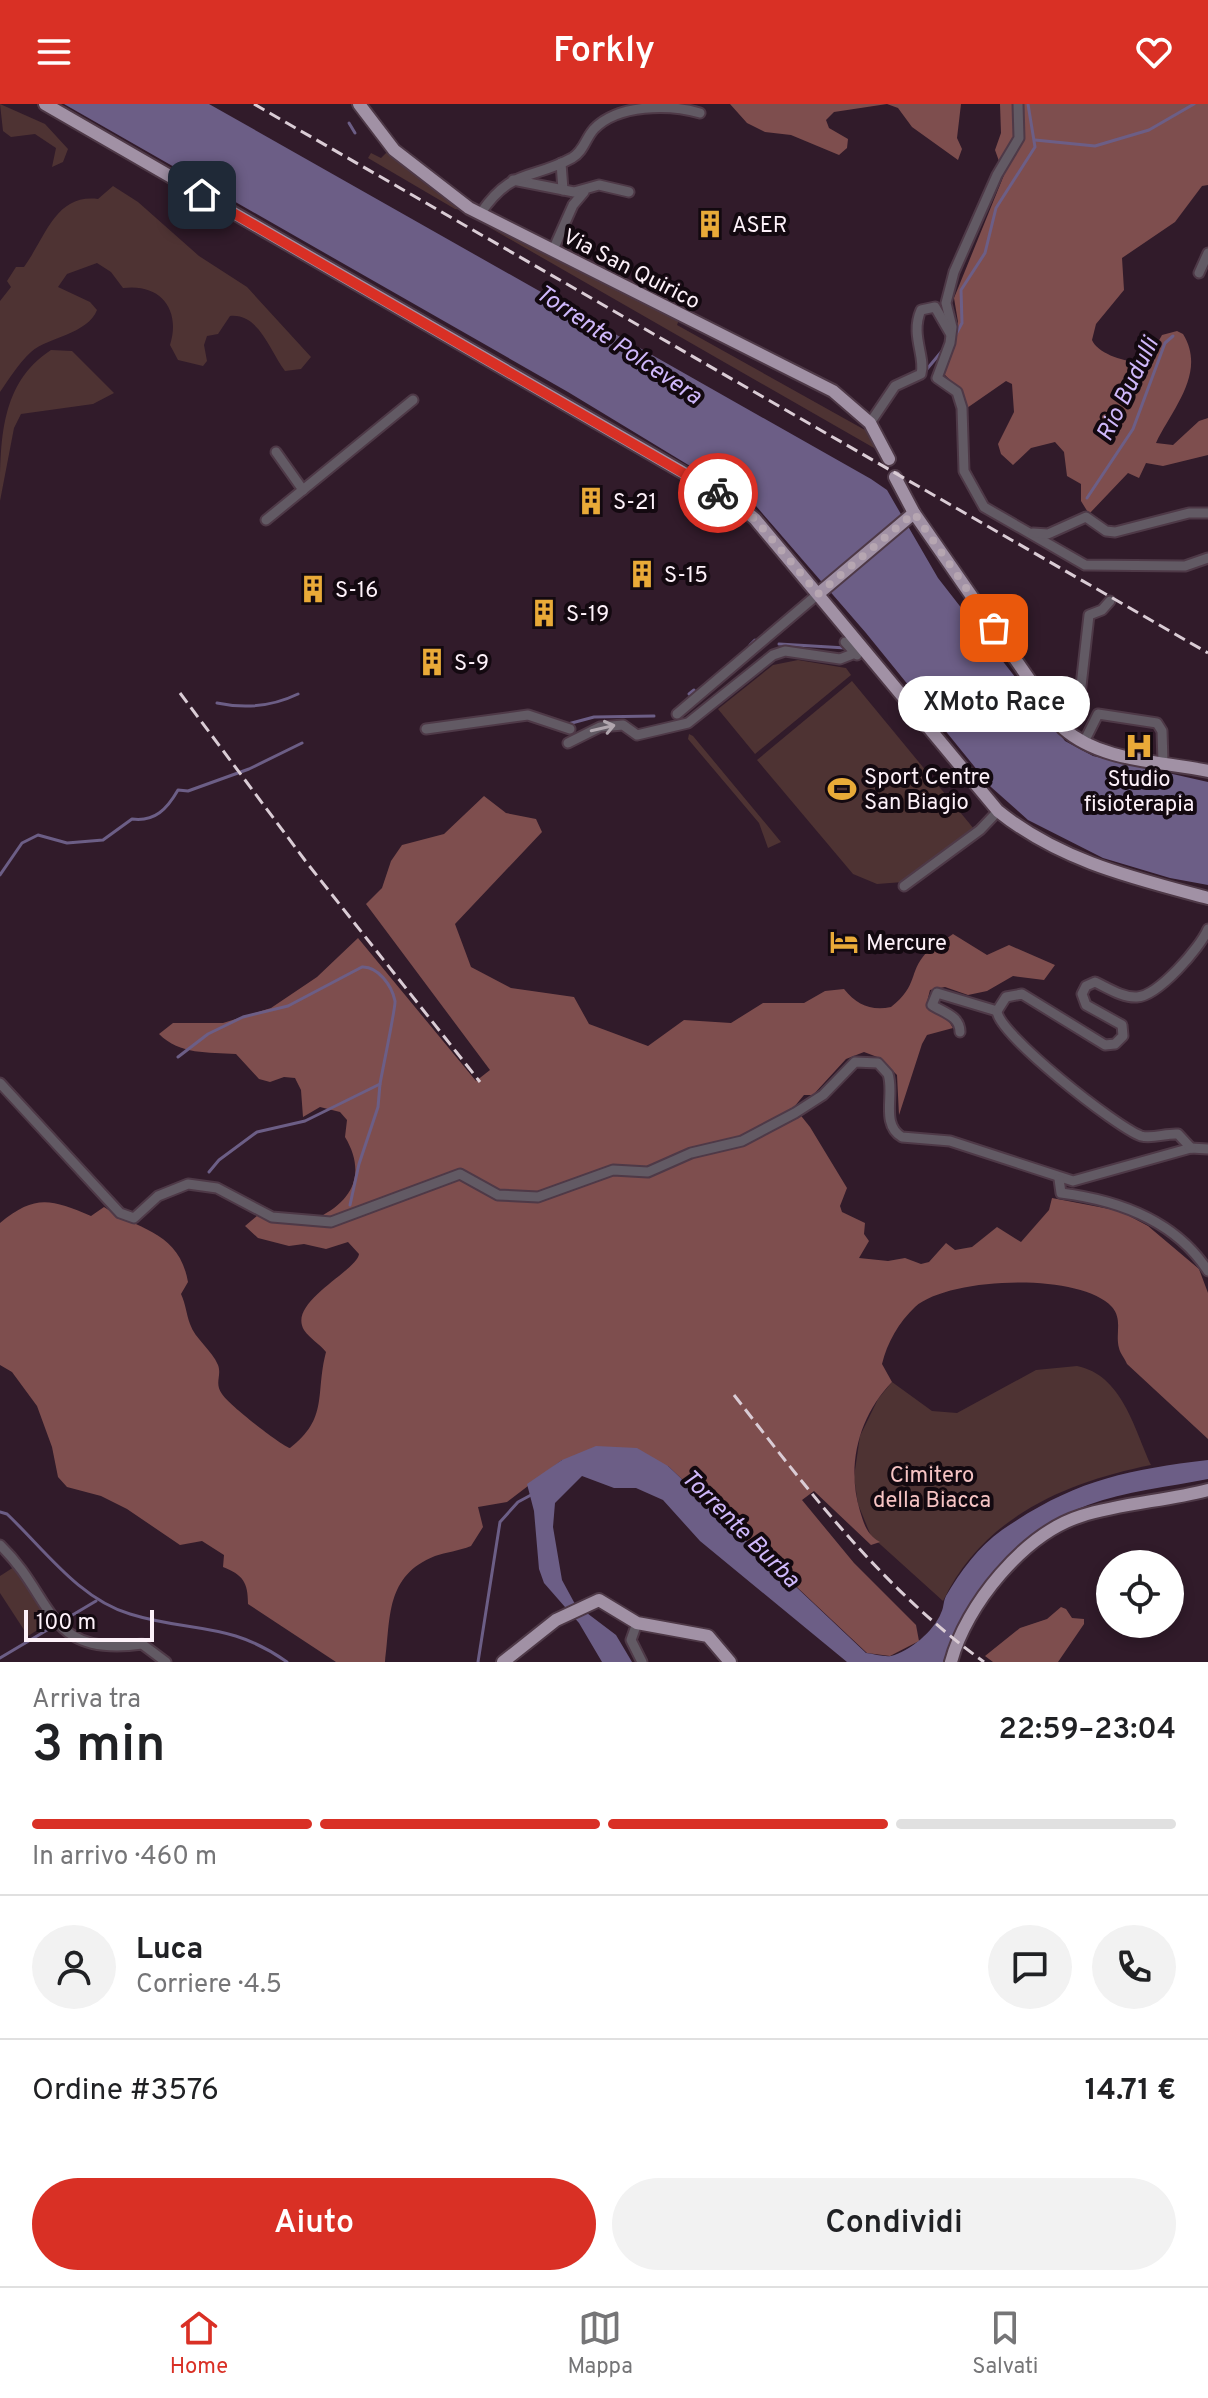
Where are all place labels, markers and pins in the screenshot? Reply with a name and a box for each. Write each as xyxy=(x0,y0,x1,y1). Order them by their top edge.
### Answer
pin xyxy=(168,161,236,229)
building icon: ASER xyxy=(695,209,725,239)
place label: ASER xyxy=(732,213,787,240)
building icon: S-21 xyxy=(576,486,606,516)
place label: S-21 xyxy=(613,490,657,517)
building icon: S-15 xyxy=(627,559,657,589)
place label: S-15 xyxy=(664,563,708,590)
building icon: S-16 xyxy=(298,574,328,604)
place label: S-16 xyxy=(335,578,378,605)
pin xyxy=(960,594,1028,662)
building icon: S-19 xyxy=(529,598,559,628)
place label: S-19 xyxy=(566,602,609,629)
building icon: S-9 xyxy=(417,647,447,677)
place label: S-9 xyxy=(454,651,489,678)
callout: XMoto Race xyxy=(898,676,1090,732)
hospital icon: Studio fisioterapia xyxy=(1124,731,1154,761)
place label: Sport Centre San Biagio xyxy=(864,765,990,817)
place label: Studio fisioterapia xyxy=(1084,767,1194,819)
sports icon: Sport Centre San Biagio xyxy=(827,774,857,804)
hotel icon: Mercure xyxy=(829,927,859,957)
place label: Mercure xyxy=(866,931,947,958)

